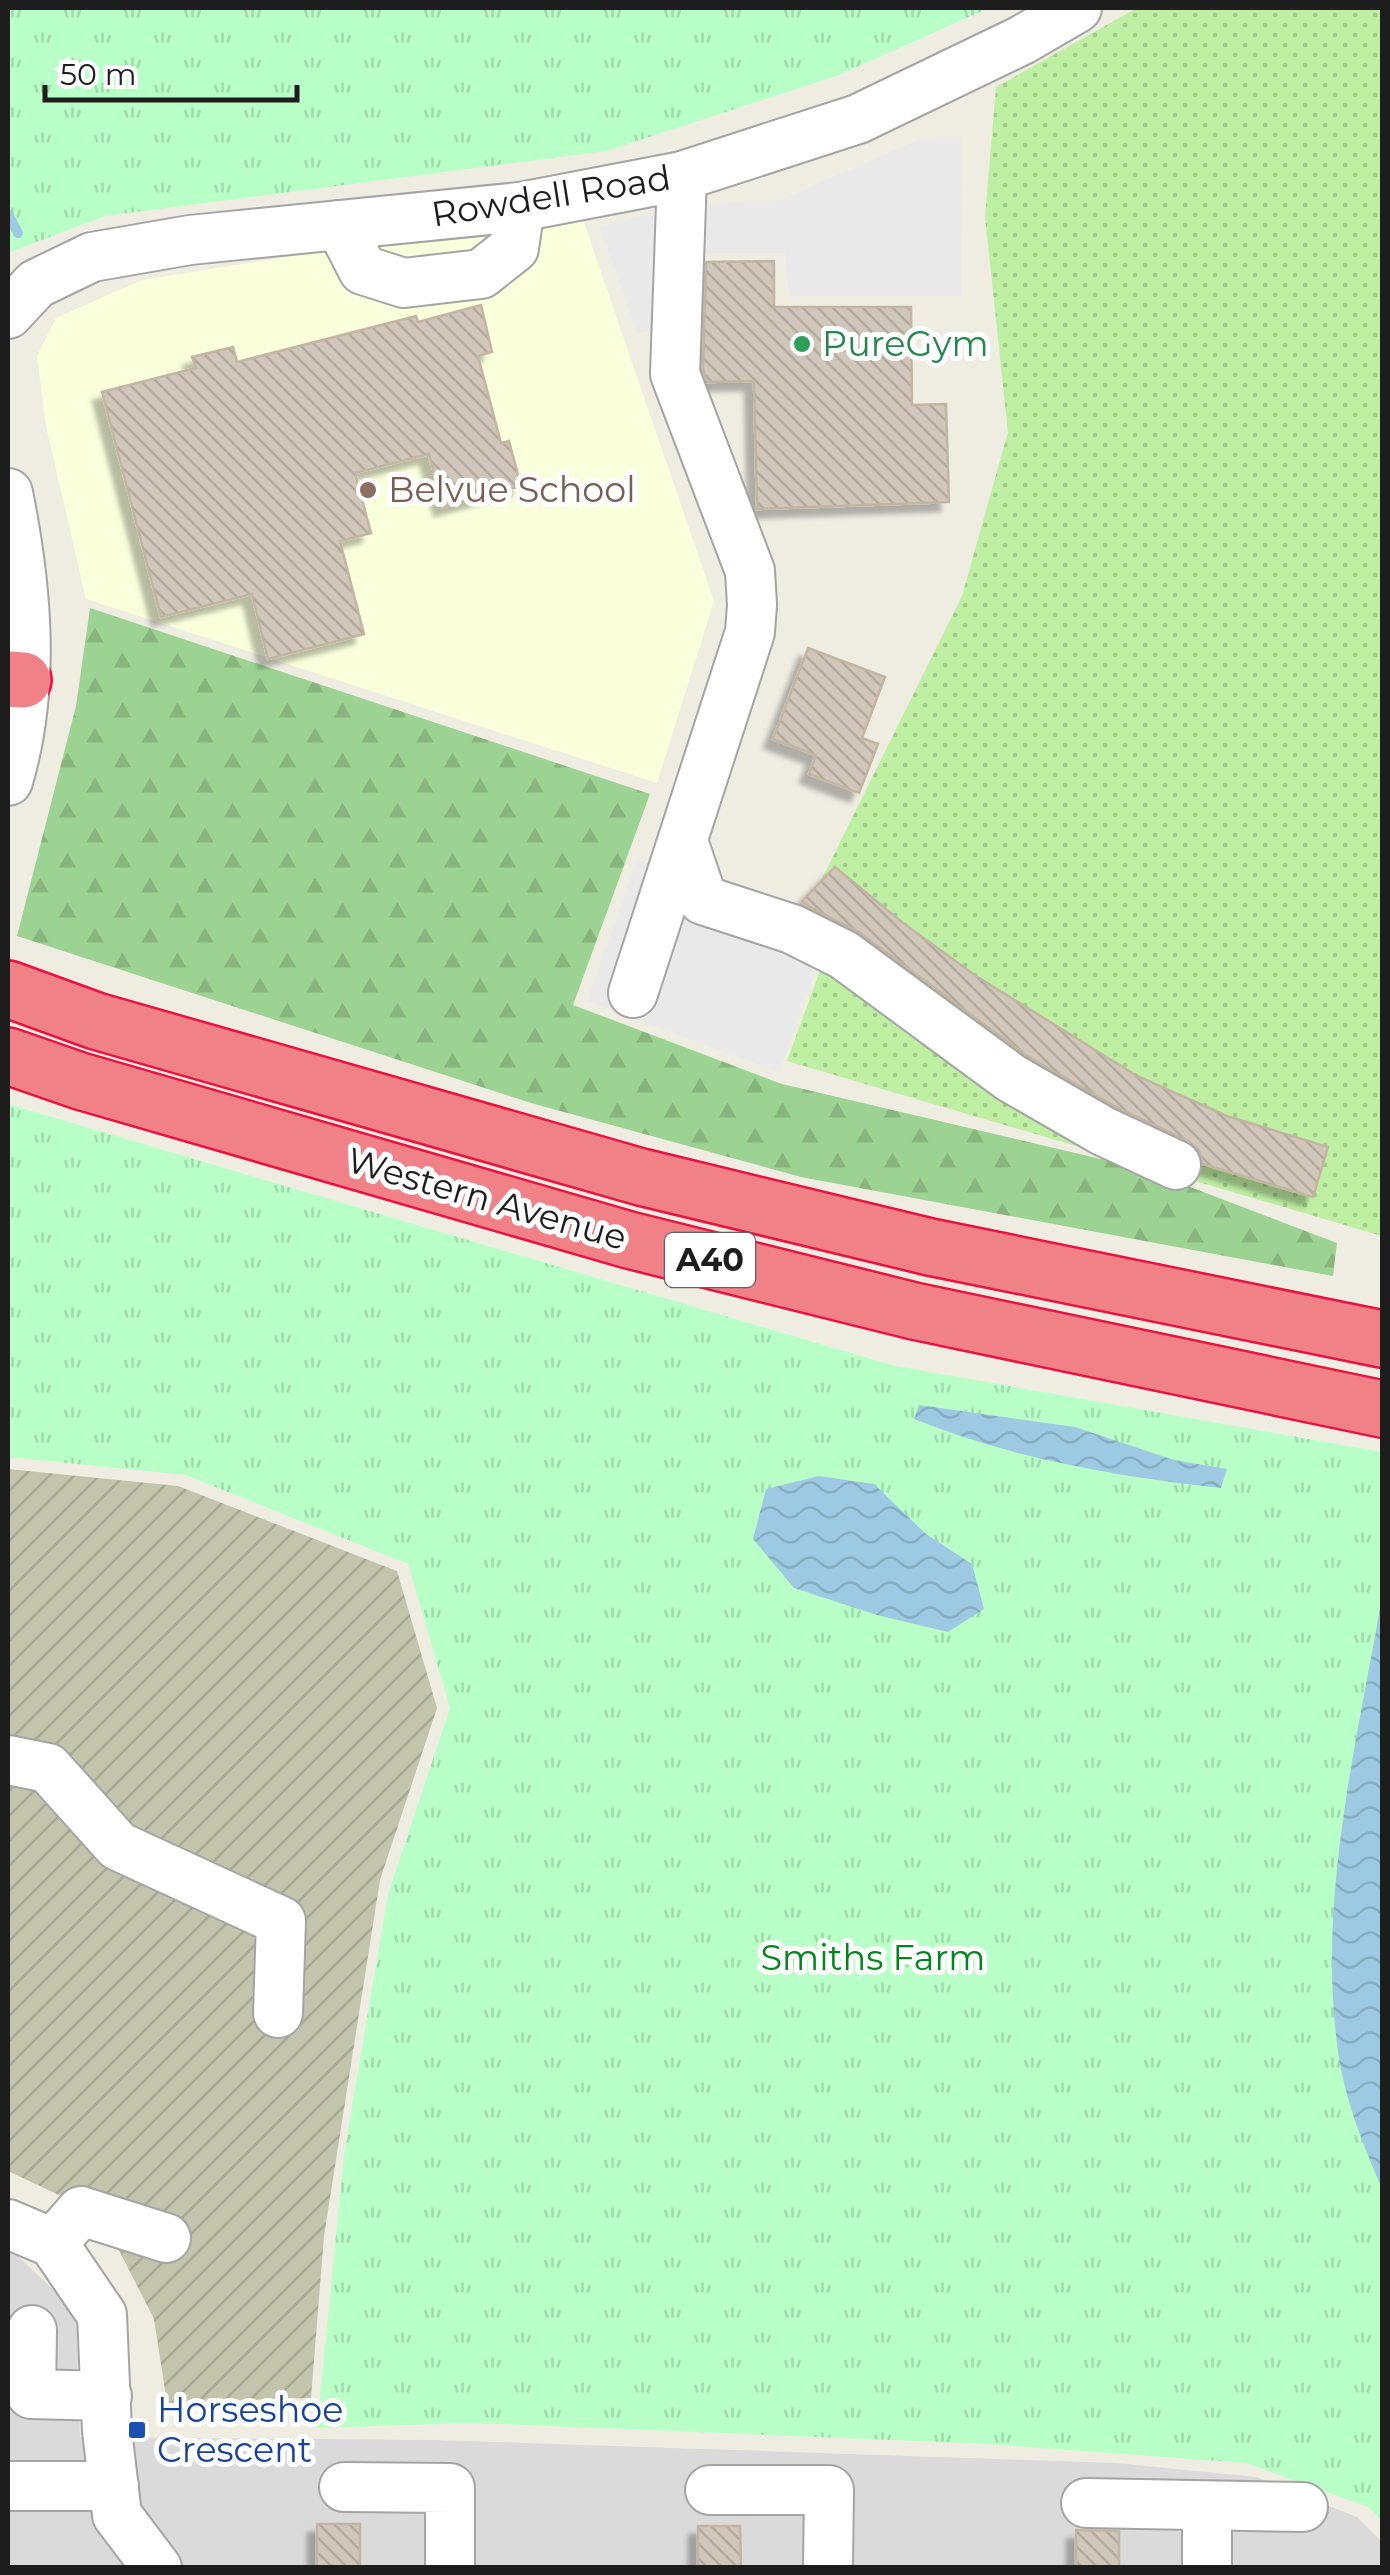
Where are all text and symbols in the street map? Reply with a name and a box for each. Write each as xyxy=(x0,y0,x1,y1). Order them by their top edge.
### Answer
scale bar xyxy=(45,40,298,102)
text: 50 m xyxy=(60,56,137,93)
street label: Rowdell Road xyxy=(428,155,673,236)
place label: PureGym xyxy=(822,322,989,365)
marker: PureGym xyxy=(791,333,813,355)
place label: Belvue School xyxy=(388,468,636,511)
marker: Belvue School xyxy=(357,479,379,501)
street label: Western Avenue xyxy=(343,1138,632,1259)
road number: A40 xyxy=(665,1233,755,1287)
park label: Smiths Farm xyxy=(761,1936,985,1979)
place label: Horseshoe Crescent xyxy=(157,2388,343,2471)
marker: Horseshoe Crescent xyxy=(126,2419,148,2441)

